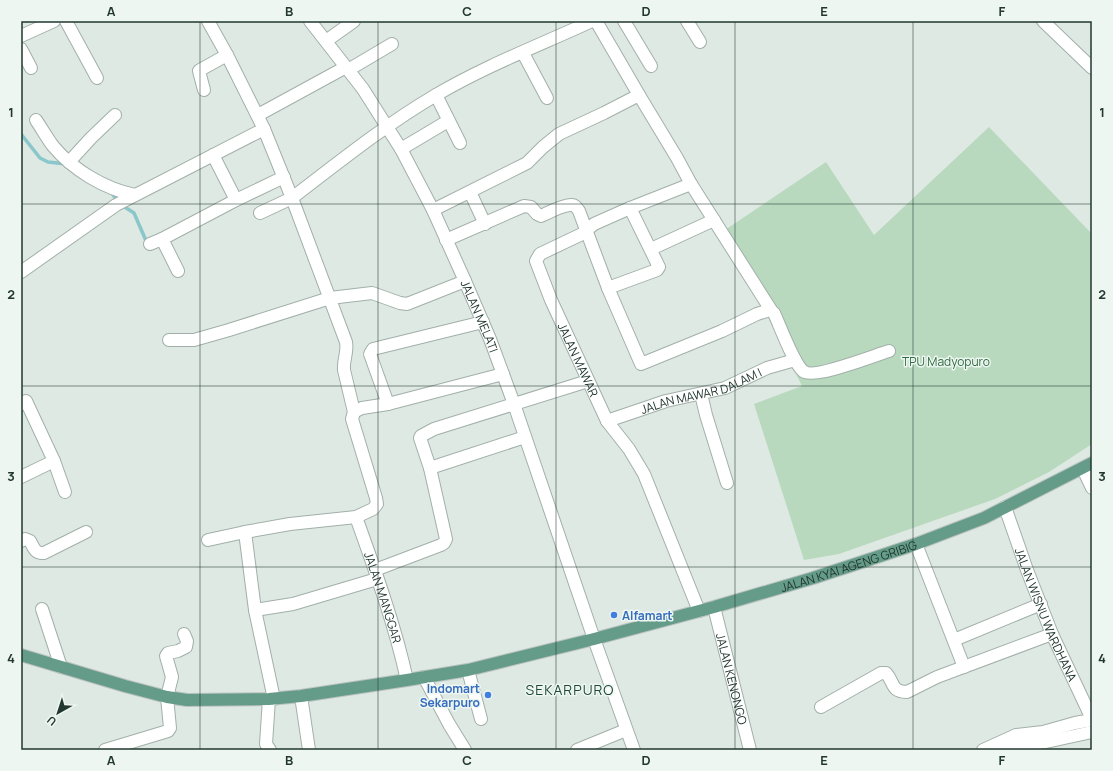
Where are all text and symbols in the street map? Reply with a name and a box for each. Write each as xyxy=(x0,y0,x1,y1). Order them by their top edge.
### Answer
text: A xyxy=(107,2,116,20)
text: B xyxy=(285,2,293,20)
text: C xyxy=(462,2,472,20)
text: D xyxy=(641,2,651,20)
text: E xyxy=(820,2,828,20)
text: F xyxy=(999,2,1006,20)
text: 1 xyxy=(8,103,14,121)
text: 1 xyxy=(1099,103,1105,121)
street label: JALAN MELATI xyxy=(457,277,503,355)
text: 2 xyxy=(7,285,15,303)
text: 2 xyxy=(1098,285,1106,303)
street label: JALAN MAWAR xyxy=(554,320,603,400)
park label: TPU Madyopuro xyxy=(902,353,990,370)
street label: JALAN MAWAR DALAM I xyxy=(638,363,764,418)
text: 3 xyxy=(7,467,15,485)
text: 3 xyxy=(1098,467,1106,485)
street label: JALAN KYAI AGENG GRIBIG xyxy=(778,536,919,596)
street label: JALAN WISNU WARDHANA xyxy=(1011,545,1082,684)
street label: JALAN MANGGAR xyxy=(361,549,406,645)
place label: Alfamart xyxy=(622,607,672,624)
marker: Alfamart xyxy=(609,610,619,620)
street label: JALAN KENONGO xyxy=(712,631,752,727)
text: 4 xyxy=(7,649,15,667)
text: 4 xyxy=(1098,649,1106,667)
place label: Indomart Sekarpuro xyxy=(420,680,480,711)
district label: SEKARPURO xyxy=(526,680,614,699)
marker: Indomart Sekarpuro xyxy=(483,690,493,700)
north arrow xyxy=(38,693,78,733)
text: U xyxy=(44,713,59,729)
text: A xyxy=(107,751,116,769)
text: B xyxy=(285,751,293,769)
text: C xyxy=(462,751,472,769)
text: D xyxy=(641,751,651,769)
text: E xyxy=(820,751,828,769)
text: F xyxy=(999,751,1006,769)

